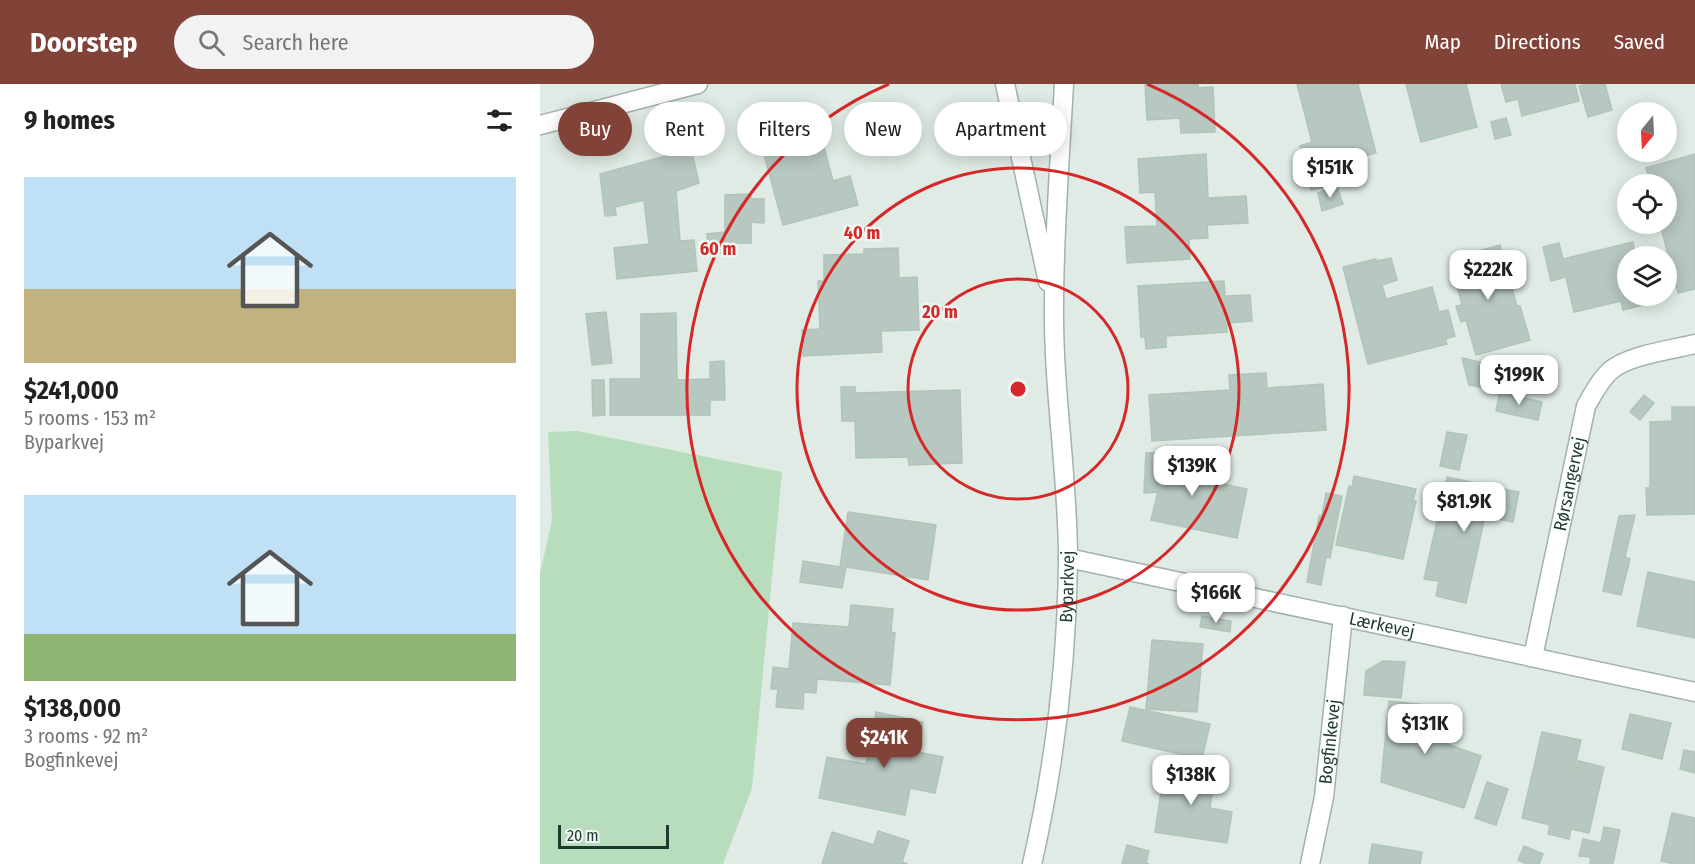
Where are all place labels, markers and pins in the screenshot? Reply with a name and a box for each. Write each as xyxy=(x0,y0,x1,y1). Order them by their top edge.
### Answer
pin: $151K xyxy=(1288,148,1372,199)
pin: $222K xyxy=(1446,250,1530,301)
pin: $199K xyxy=(1477,355,1561,406)
centre of rings xyxy=(1008,379,1028,399)
pin: $139K xyxy=(1150,446,1234,497)
pin: $81.9K xyxy=(1415,482,1513,533)
pin: $166K xyxy=(1174,573,1258,624)
pin: $131K xyxy=(1383,704,1467,755)
pin: $241K xyxy=(842,718,926,769)
pin: $138K xyxy=(1149,755,1233,806)

